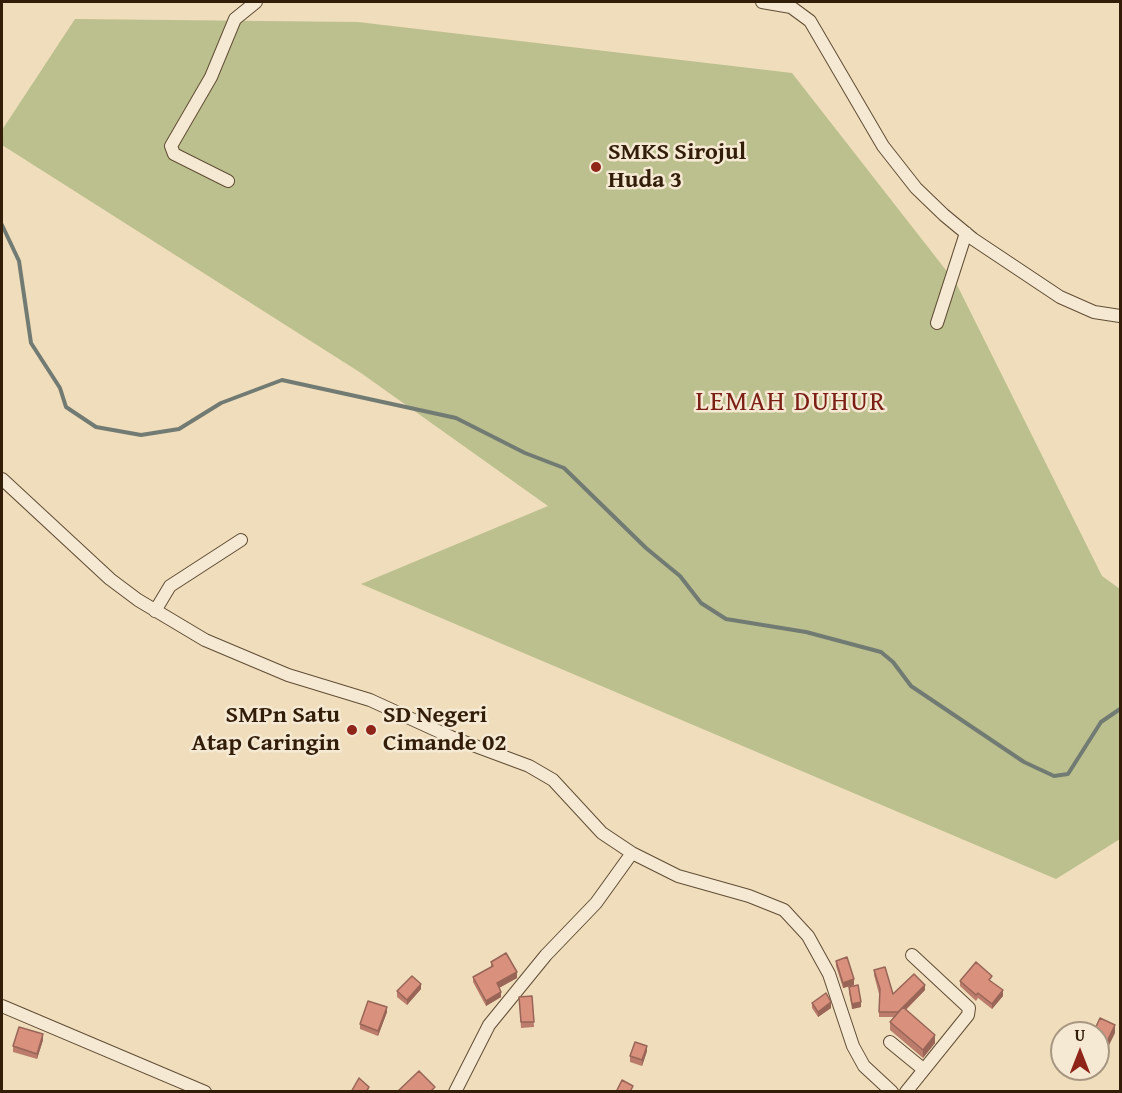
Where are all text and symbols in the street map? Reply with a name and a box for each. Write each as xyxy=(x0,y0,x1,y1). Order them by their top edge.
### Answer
place label: SMKS Sirojul Huda 3 xyxy=(608,139,746,195)
marker: SMKS Sirojul Huda 3 xyxy=(589,160,603,174)
district label: LEMAH DUHUR xyxy=(695,387,887,419)
place label: SMPn Satu Atap Caringin xyxy=(192,702,340,758)
place label: SD Negeri Cimande 02 xyxy=(383,702,507,758)
marker: SMPn Satu Atap Caringin xyxy=(345,723,359,737)
marker: SD Negeri Cimande 02 xyxy=(364,723,378,737)
north arrow xyxy=(1050,1021,1110,1081)
text: U xyxy=(1075,1023,1085,1047)

